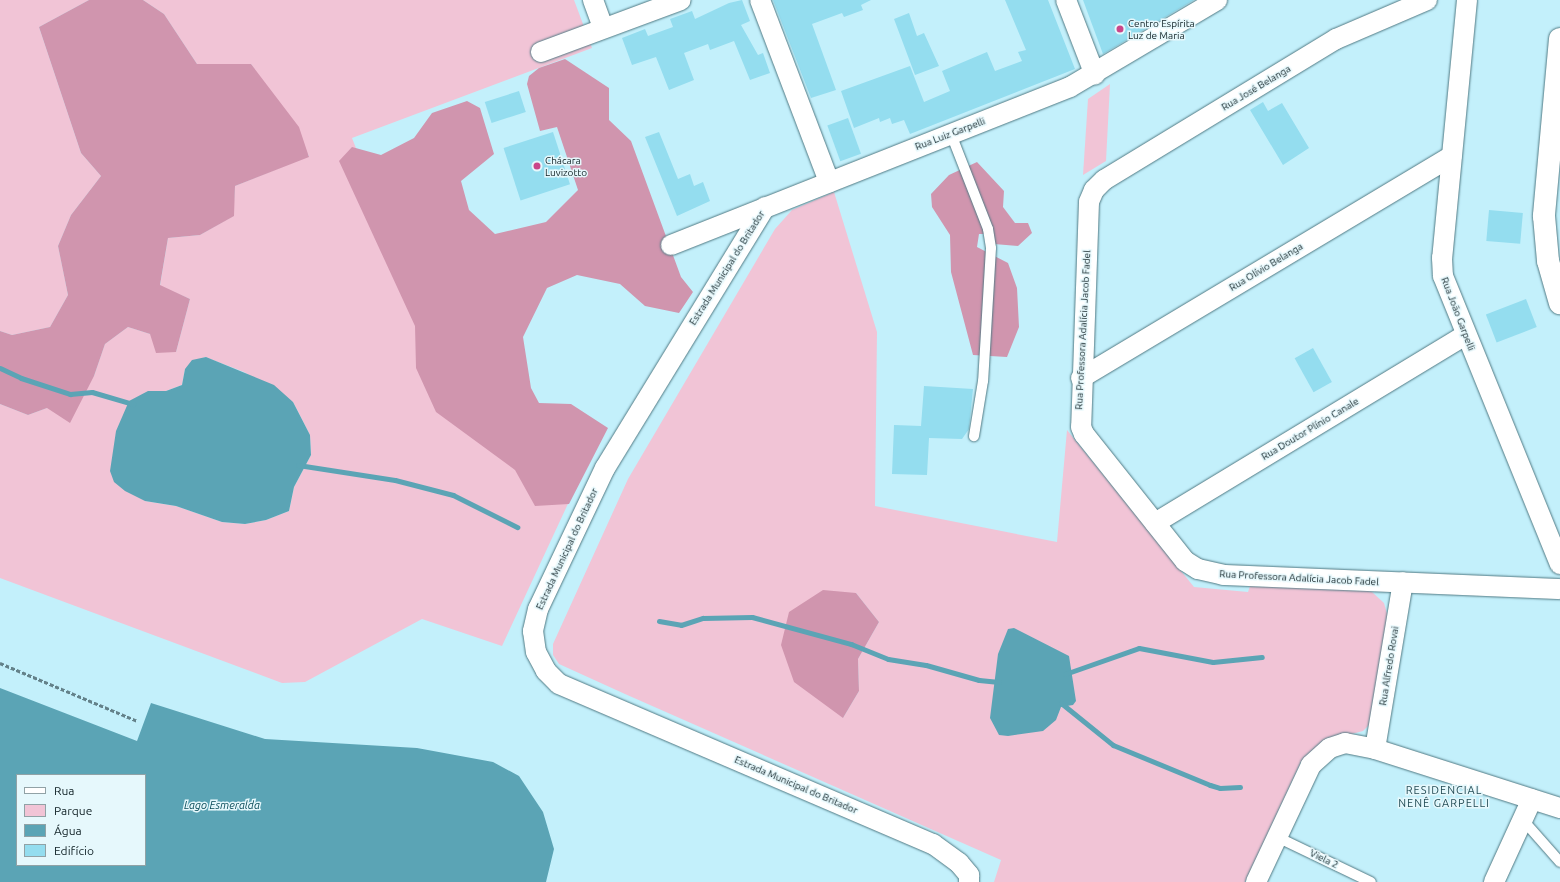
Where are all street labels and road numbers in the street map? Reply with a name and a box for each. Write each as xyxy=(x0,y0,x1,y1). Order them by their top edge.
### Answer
street label: Rua José Belanga xyxy=(1219,63,1293,113)
street label: Rua Luiz Garpelli xyxy=(913,115,987,153)
street label: Estrada Municipal do Britador xyxy=(687,209,767,327)
street label: Rua Olívio Belanga xyxy=(1227,240,1305,294)
street label: Rua Professora Adalícia Jacob Fadel xyxy=(1073,250,1093,410)
street label: Rua João Garpelli xyxy=(1438,275,1478,353)
street label: Rua Doutor Plínio Canale xyxy=(1259,395,1361,463)
street label: Estrada Municipal do Britador xyxy=(534,486,600,612)
street label: Rua Professora Adalícia Jacob Fadel xyxy=(1219,568,1379,588)
street label: Rua Alfredo Rovai xyxy=(1377,626,1401,706)
street label: Estrada Municipal do Britador xyxy=(733,754,859,816)
street label: Viela 2 xyxy=(1308,847,1340,871)

